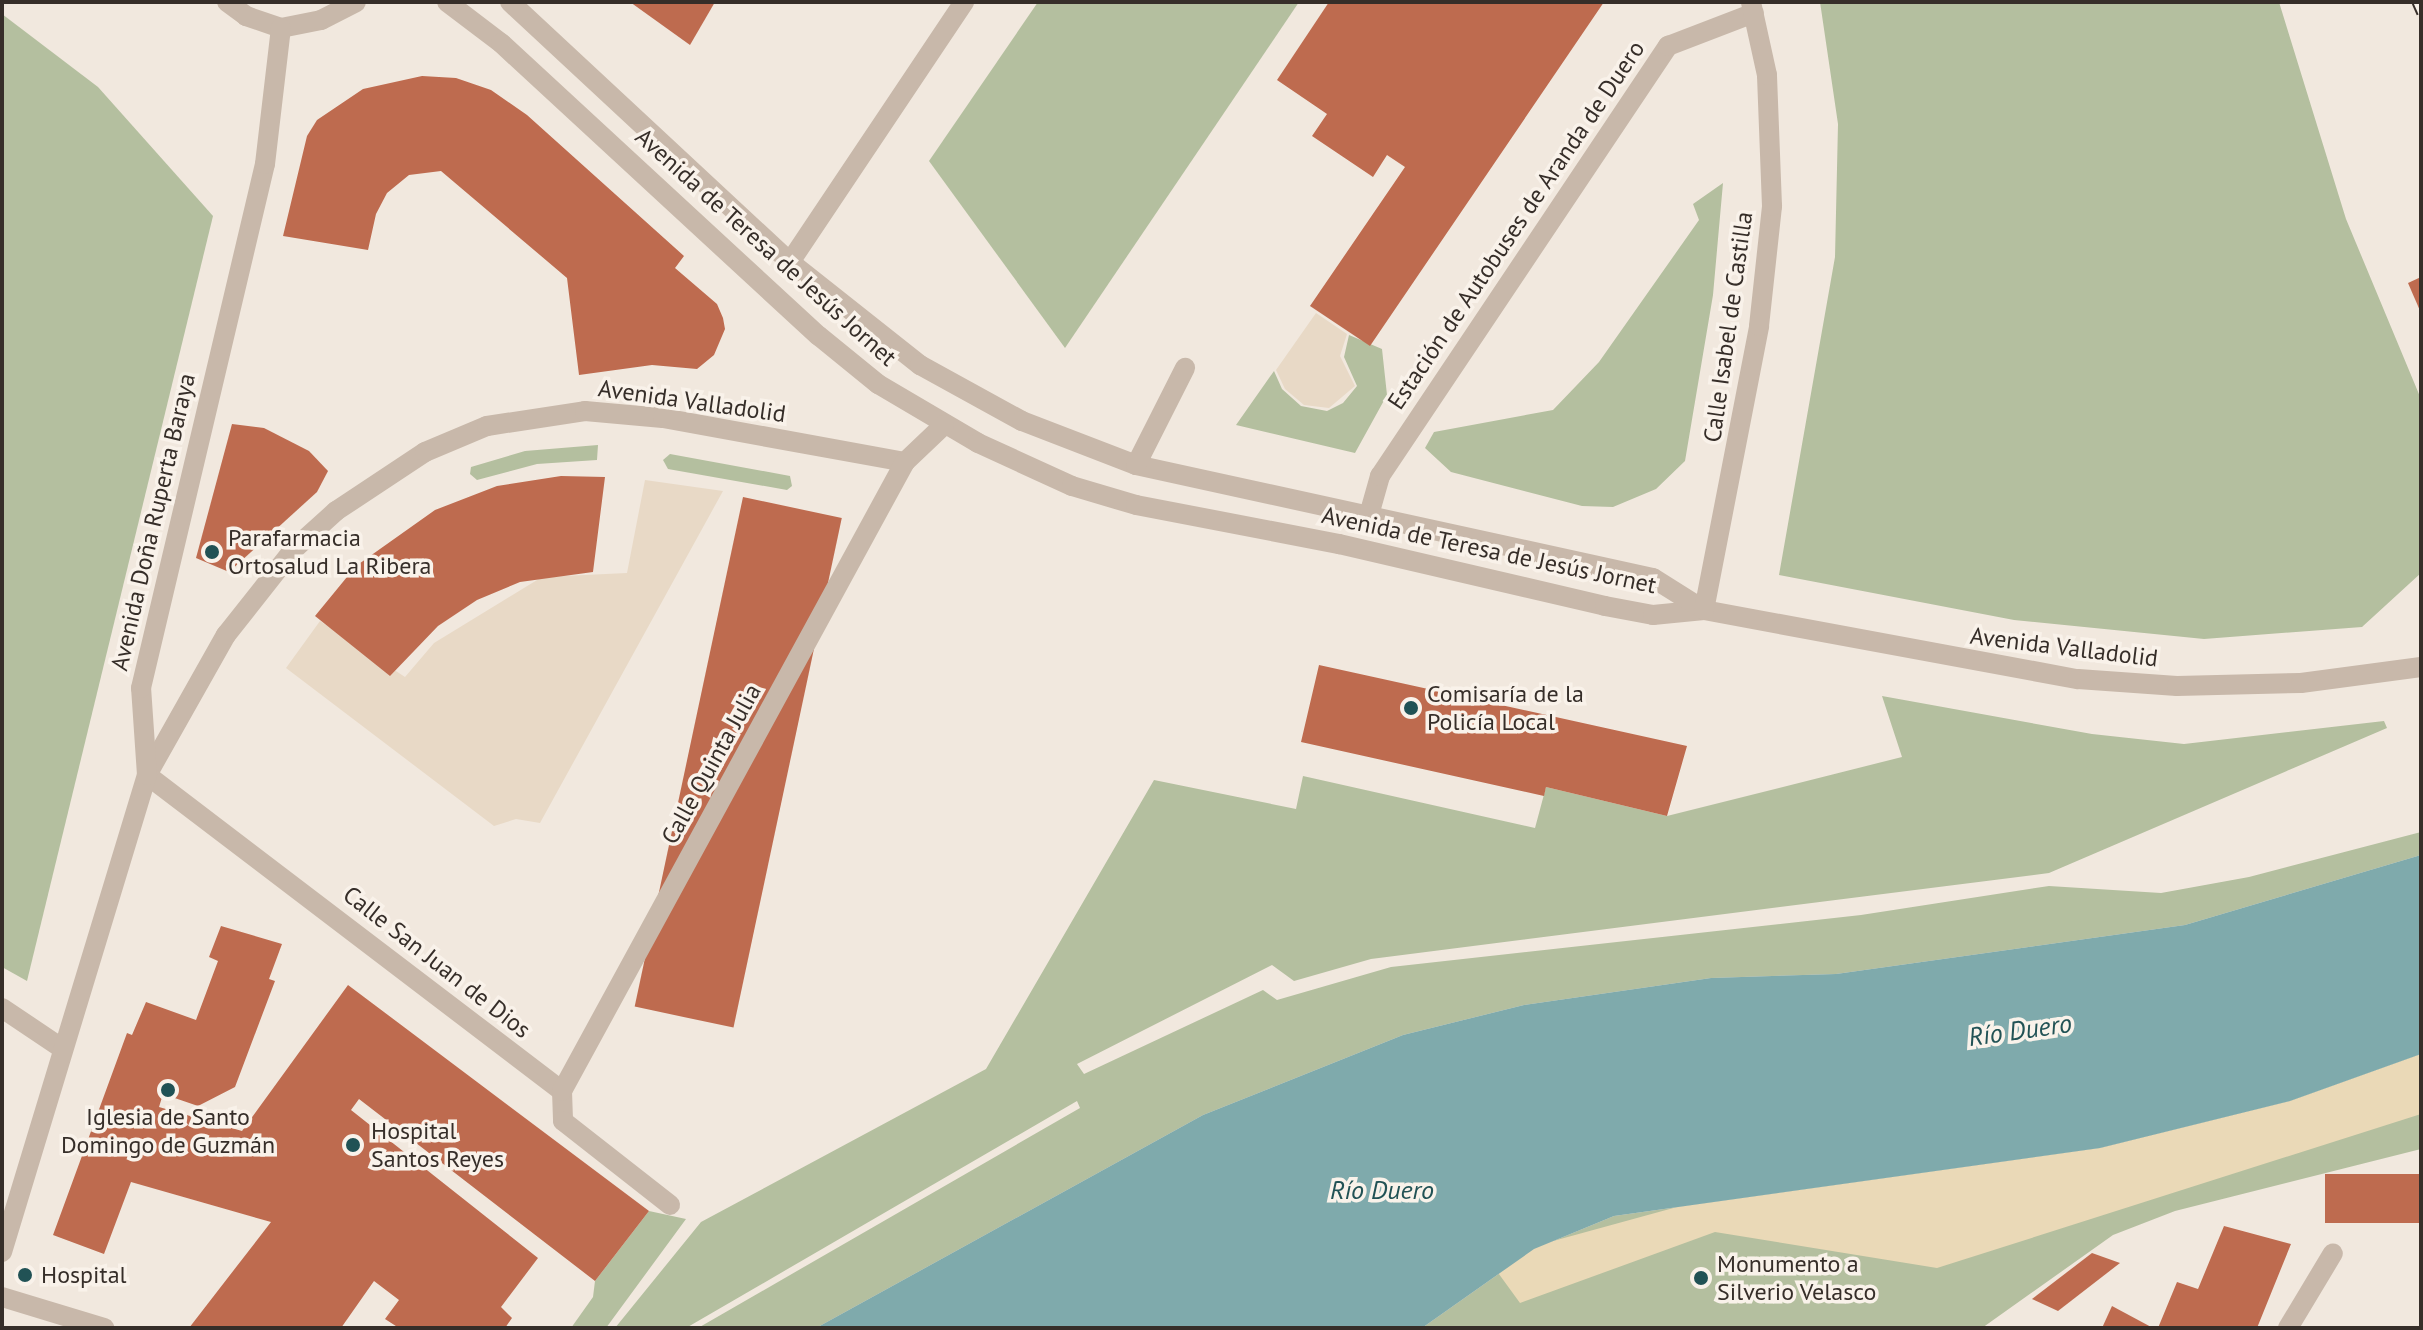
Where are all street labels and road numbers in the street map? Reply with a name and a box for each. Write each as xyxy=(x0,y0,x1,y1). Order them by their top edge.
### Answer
street label: Estación de Autobuses de Aranda de Duero xyxy=(1381,35,1651,415)
street label: Avenida de Teresa de Jesús Jornet xyxy=(629,122,903,372)
street label: Calle Isabel de Castilla xyxy=(1698,210,1758,444)
street label: Avenida Doña Ruperta Baraya xyxy=(105,371,201,673)
street label: Avenida Valladolid xyxy=(596,374,788,428)
street label: Avenida de Teresa de Jesús Jornet xyxy=(1319,500,1659,600)
street label: Avenida Valladolid xyxy=(1968,621,2160,673)
street label: Calle Quinta Julia xyxy=(655,679,767,849)
street label: Calle San Juan de Dios xyxy=(338,880,536,1044)

